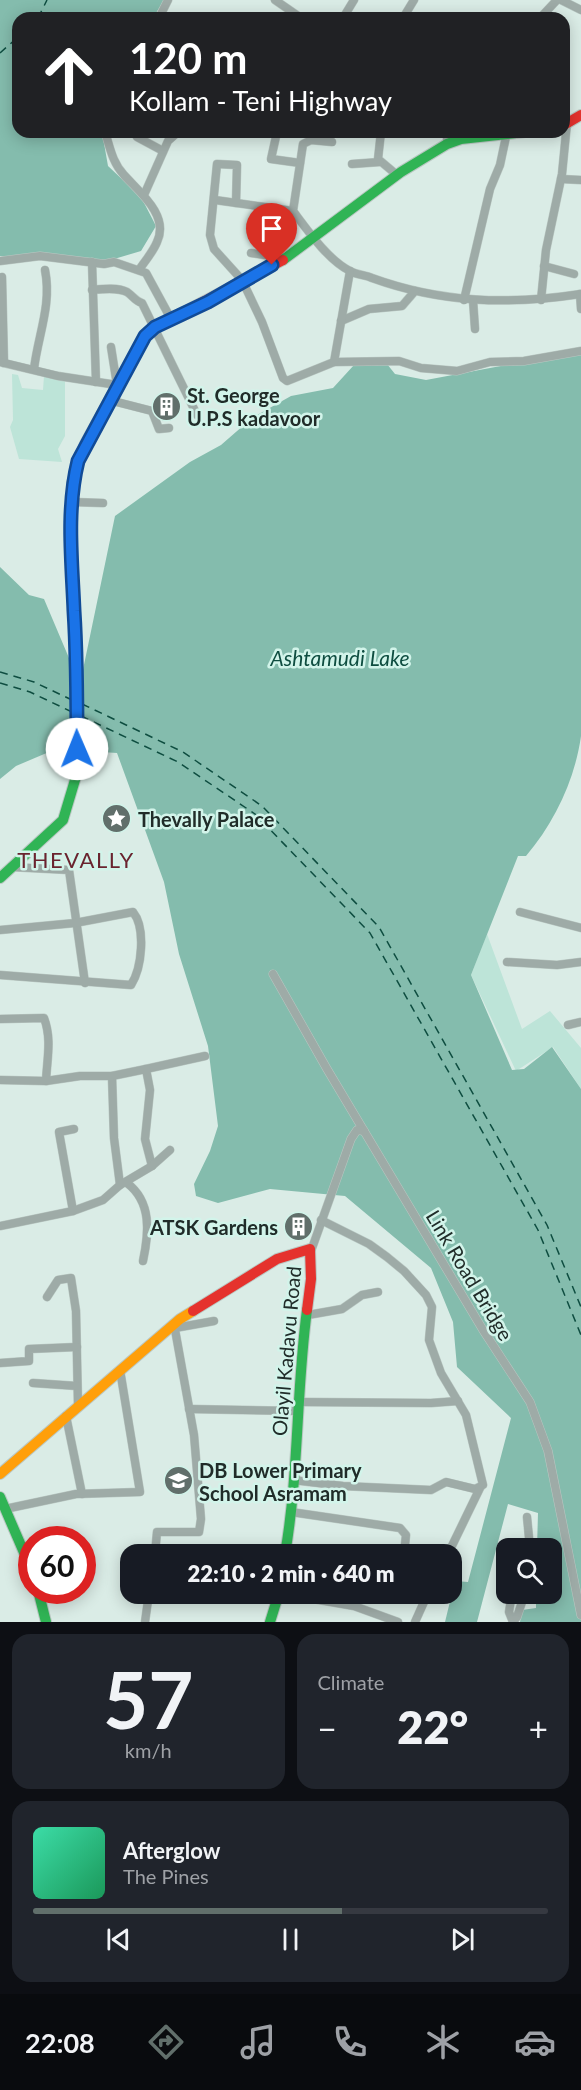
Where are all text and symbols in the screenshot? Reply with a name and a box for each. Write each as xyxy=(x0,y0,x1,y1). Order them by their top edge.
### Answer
text: 120 m xyxy=(129,33,247,83)
icon: ahead xyxy=(30,36,108,114)
text: Kollam - Teni Highway xyxy=(129,84,392,117)
pin xyxy=(246,203,297,265)
icon: arrive xyxy=(255,212,288,245)
place label: St. George U.P.S kadavoor xyxy=(187,383,321,430)
building icon: St. George U.P.S kadavoor xyxy=(150,391,182,423)
water label: Ashtamudi Lake xyxy=(270,645,409,670)
position arrow xyxy=(45,717,109,781)
place icon: Thevally Palace xyxy=(101,803,133,835)
place label: Thevally Palace xyxy=(138,807,275,831)
district label: THEVALLY xyxy=(17,846,135,873)
street label: Link Road Bridge xyxy=(422,1205,518,1345)
building icon: ATSK Gardens xyxy=(283,1211,315,1243)
place label: ATSK Gardens xyxy=(149,1215,278,1239)
street label: Olayil Kadavu Road xyxy=(267,1265,305,1437)
place label: DB Lower Primary School Asramam xyxy=(199,1458,362,1505)
school or university icon: DB Lower Primary School Asramam xyxy=(162,1465,194,1497)
speed limit sign: 60 xyxy=(18,1526,96,1604)
map controls xyxy=(496,1538,562,1604)
button: search xyxy=(496,1538,562,1604)
text: 22:10 · 2 min · 640 m xyxy=(188,1560,394,1587)
text: 57 xyxy=(103,1652,193,1746)
text: Climate xyxy=(318,1670,384,1694)
text: 22° xyxy=(397,1700,468,1754)
text: − xyxy=(318,1708,337,1748)
text: + xyxy=(529,1708,548,1748)
text: km/h xyxy=(125,1738,172,1762)
text: Afterglow xyxy=(123,1837,220,1864)
text: The Pines xyxy=(123,1864,209,1888)
icon: previous xyxy=(102,1923,135,1956)
icon: pause xyxy=(274,1923,307,1956)
icon: next xyxy=(446,1923,479,1956)
icon: directions xyxy=(145,2021,187,2063)
icon: music xyxy=(237,2021,279,2063)
icon: phone xyxy=(329,2021,371,2063)
icon: climate xyxy=(422,2021,464,2063)
icon: car xyxy=(514,2021,556,2063)
text: 22:08 xyxy=(25,2026,95,2059)

